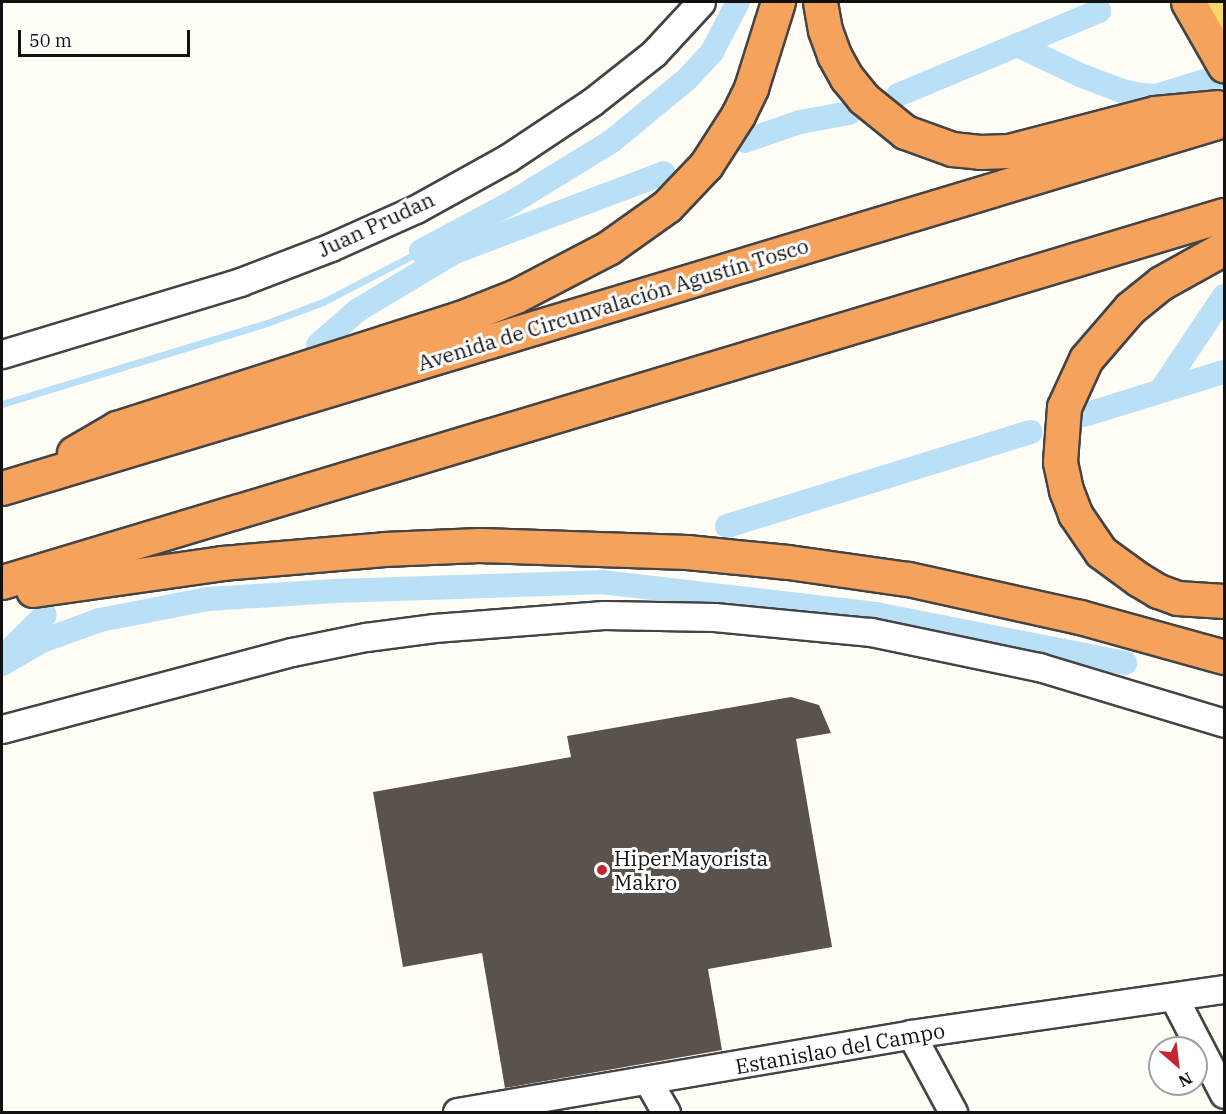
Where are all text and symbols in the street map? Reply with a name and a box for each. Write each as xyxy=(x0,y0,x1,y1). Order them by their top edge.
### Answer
scale bar xyxy=(21,18,194,56)
text: 50 m xyxy=(29,29,72,52)
street label: Juan Prudan xyxy=(314,186,438,262)
street label: Avenida de Circunvalación Agustín Tosco xyxy=(415,232,811,376)
place label: HiperMayorista Makro xyxy=(614,845,768,895)
marker: HiperMayorista Makro xyxy=(595,863,609,877)
street label: Estanislao del Campo xyxy=(733,1017,947,1079)
north arrow xyxy=(1148,1036,1208,1096)
text: N xyxy=(1175,1068,1196,1092)

